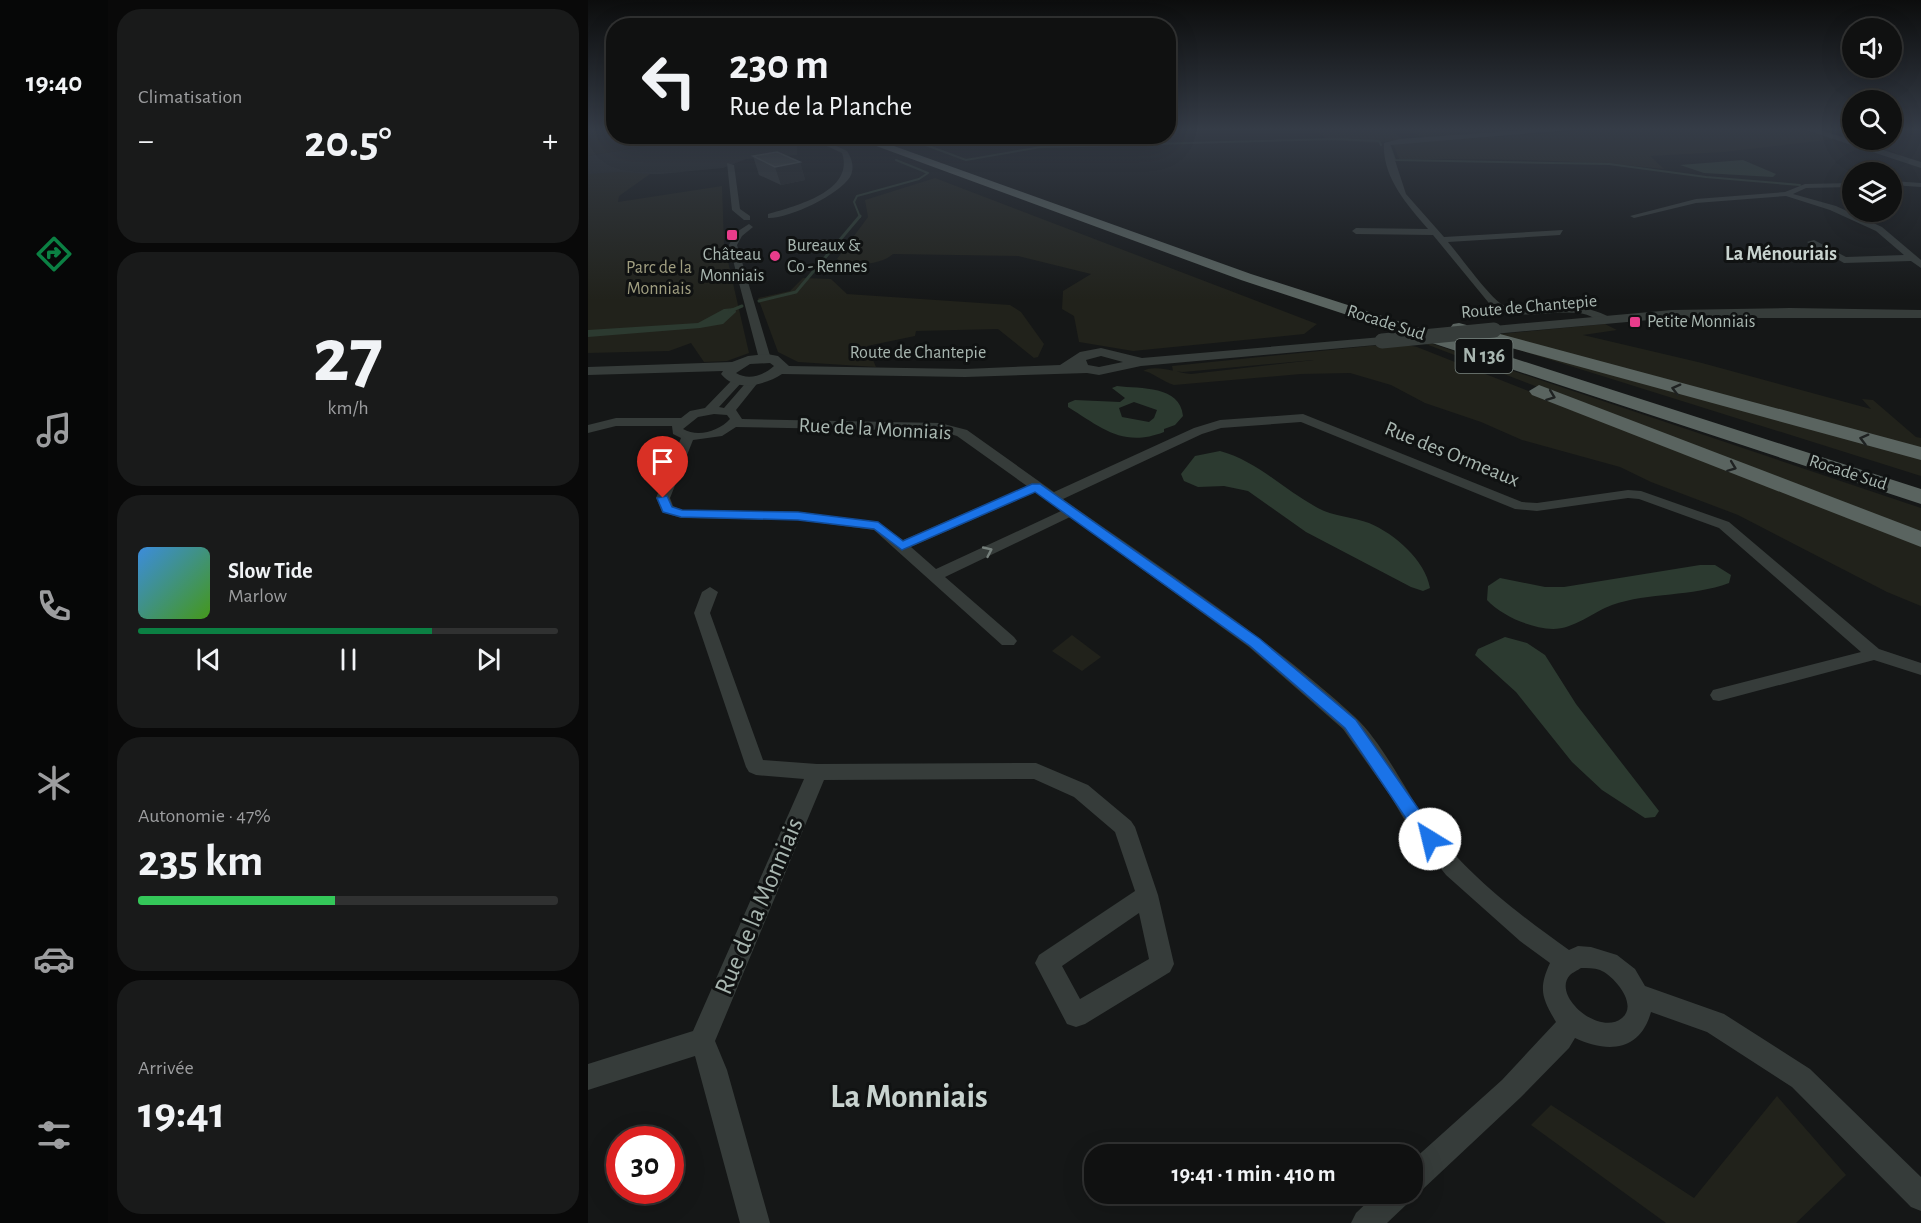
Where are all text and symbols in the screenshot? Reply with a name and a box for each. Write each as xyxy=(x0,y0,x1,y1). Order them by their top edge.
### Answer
map controls xyxy=(1842,18,1902,222)
button: sound xyxy=(1842,18,1902,78)
icon: left xyxy=(630,42,708,120)
text: 230 m xyxy=(729,44,829,86)
text: 19:40 xyxy=(26,69,82,96)
text: Climatisation xyxy=(138,87,242,107)
button: search xyxy=(1842,90,1902,150)
text: Rue de la Planche xyxy=(729,93,912,120)
text: 20.5° xyxy=(304,120,392,165)
text: − xyxy=(138,125,154,158)
text: + xyxy=(542,125,558,158)
button: layers xyxy=(1842,162,1902,222)
marker: Château Monniais xyxy=(725,228,739,242)
icon: directions xyxy=(33,233,75,275)
place label: Bureaux & Co - Rennes xyxy=(787,237,867,276)
district label: La Ménouriais xyxy=(1725,244,1837,264)
place label: Château Monniais xyxy=(700,246,764,285)
marker: Bureaux & Co - Rennes xyxy=(768,249,782,263)
park label: Parc de la Monniais xyxy=(626,259,692,298)
street label: Route de Chantepie xyxy=(1460,292,1598,322)
street label: Rocade Sud xyxy=(1345,302,1427,344)
place label: Petite Monniais xyxy=(1647,313,1755,331)
marker: Petite Monniais xyxy=(1628,315,1642,329)
text: 27 xyxy=(313,318,383,396)
road number: N 136 xyxy=(1456,339,1512,373)
street label: Route de Chantepie xyxy=(850,344,986,362)
one-way arrow xyxy=(1671,383,1681,396)
one-way arrow xyxy=(1545,388,1555,401)
text: km/h xyxy=(327,398,369,418)
icon: music xyxy=(33,409,75,451)
street label: Rue de la Monniais xyxy=(798,415,952,443)
street label: Rue des Ormeaux xyxy=(1382,417,1522,491)
one-way arrow xyxy=(1860,434,1870,447)
pin xyxy=(637,436,688,498)
icon: arrive xyxy=(646,445,679,478)
street label: Rocade Sud xyxy=(1807,452,1889,494)
one-way arrow xyxy=(1726,460,1737,472)
one-way arrow xyxy=(981,546,992,558)
text: Slow Tide xyxy=(228,560,313,582)
icon: phone xyxy=(33,585,75,627)
text: Marlow xyxy=(228,586,287,606)
icon: previous xyxy=(192,643,225,676)
icon: pause xyxy=(332,643,365,676)
icon: next xyxy=(472,643,505,676)
icon: climate xyxy=(33,762,75,804)
text: Autonomie · 47% xyxy=(138,806,271,826)
position arrow xyxy=(1398,807,1462,871)
street label: Rue de la Monniais xyxy=(710,814,808,998)
text: 235 km xyxy=(138,839,263,884)
icon: car xyxy=(33,938,75,980)
text: Arrivée xyxy=(138,1058,194,1078)
district label: La Monniais xyxy=(830,1081,988,1114)
text: 19:41 xyxy=(138,1091,225,1136)
icon: filters xyxy=(33,1114,75,1156)
speed limit sign: 30 xyxy=(606,1126,684,1204)
text: 19:41 · 1 min · 410 m xyxy=(1172,1163,1335,1185)

